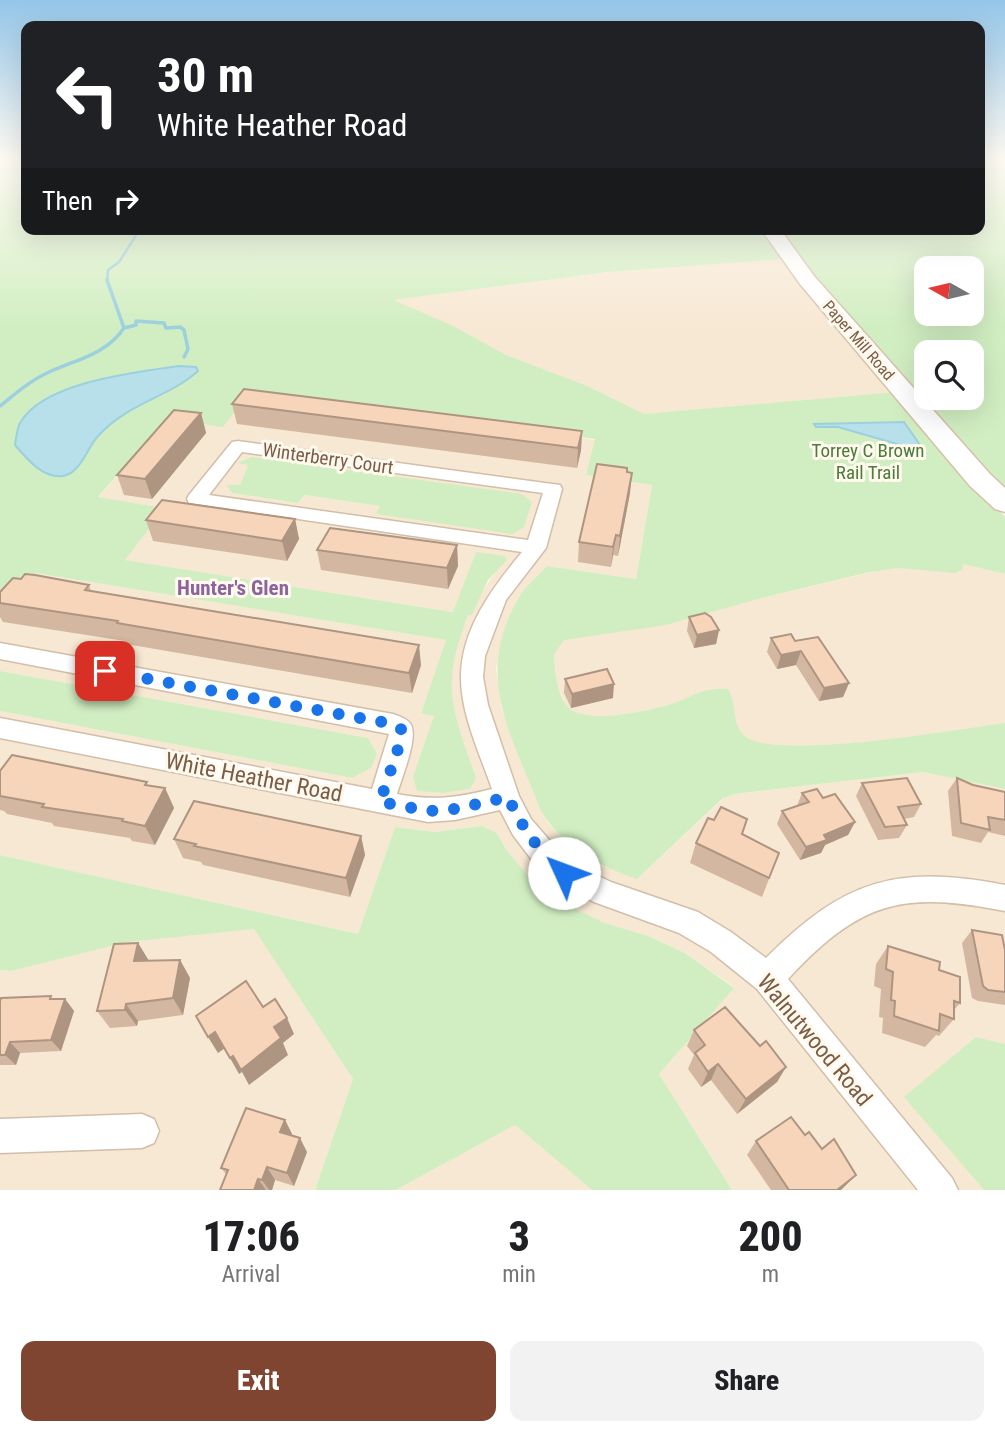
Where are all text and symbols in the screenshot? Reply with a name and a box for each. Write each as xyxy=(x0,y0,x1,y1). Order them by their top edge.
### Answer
text: 30 m xyxy=(157,47,254,104)
icon: left xyxy=(42,49,133,140)
text: White Heather Road xyxy=(157,106,407,144)
icon: right xyxy=(107,182,145,220)
text: Then xyxy=(42,186,93,216)
north arrow xyxy=(914,256,984,326)
map controls xyxy=(914,256,984,410)
street label: Paper Mill Road xyxy=(819,297,898,384)
button: search xyxy=(914,340,984,410)
street label: Winterberry Court xyxy=(261,438,395,479)
park label: Torrey C Brown Rail Trail xyxy=(811,439,925,484)
district label: Hunter's Glen xyxy=(177,576,289,600)
pin xyxy=(75,641,135,701)
icon: arrive xyxy=(86,652,124,690)
street label: White Heather Road xyxy=(163,747,345,808)
position arrow xyxy=(527,836,601,910)
street label: Walnutwood Road xyxy=(752,969,877,1112)
text: 17:06 xyxy=(202,1212,300,1261)
text: 3 xyxy=(508,1212,530,1261)
text: 200 xyxy=(738,1212,803,1261)
text: Arrival xyxy=(222,1261,280,1288)
text: min xyxy=(502,1261,536,1288)
text: m xyxy=(762,1261,779,1288)
button: Exit xyxy=(21,1341,496,1421)
button: Share xyxy=(510,1341,984,1421)

